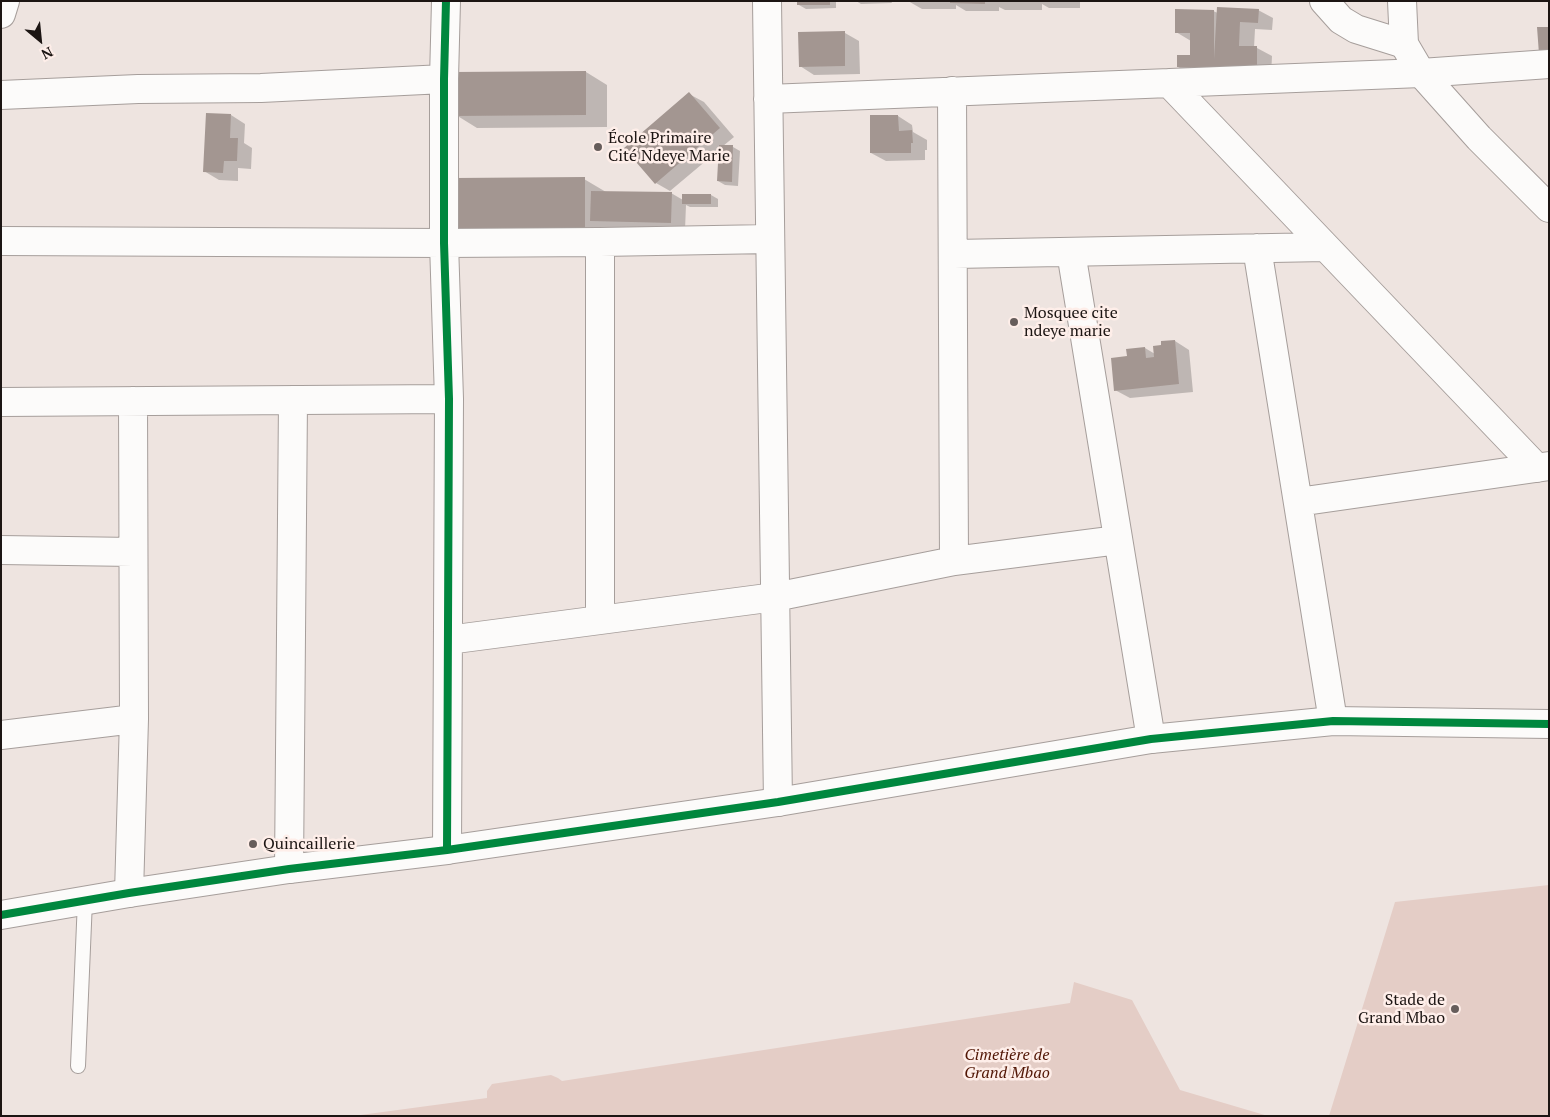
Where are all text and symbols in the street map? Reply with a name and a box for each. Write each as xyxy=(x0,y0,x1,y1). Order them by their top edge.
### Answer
north arrow xyxy=(15,15,65,65)
text: N xyxy=(38,43,56,65)
place label: École Primaire Cité Ndeye Marie xyxy=(608,128,730,166)
marker: École Primaire Cité Ndeye Marie xyxy=(592,141,604,153)
place label: Mosquee cite ndeye marie xyxy=(1024,303,1118,341)
marker: Mosquee cite ndeye marie xyxy=(1008,316,1020,328)
place label: Quincaillerie xyxy=(263,834,355,854)
marker: Quincaillerie xyxy=(247,838,259,850)
place label: Stade de Grand Mbao xyxy=(1358,990,1445,1028)
marker: Stade de Grand Mbao xyxy=(1449,1003,1461,1015)
park label: Cimetière de Grand Mbao xyxy=(964,1045,1050,1083)

